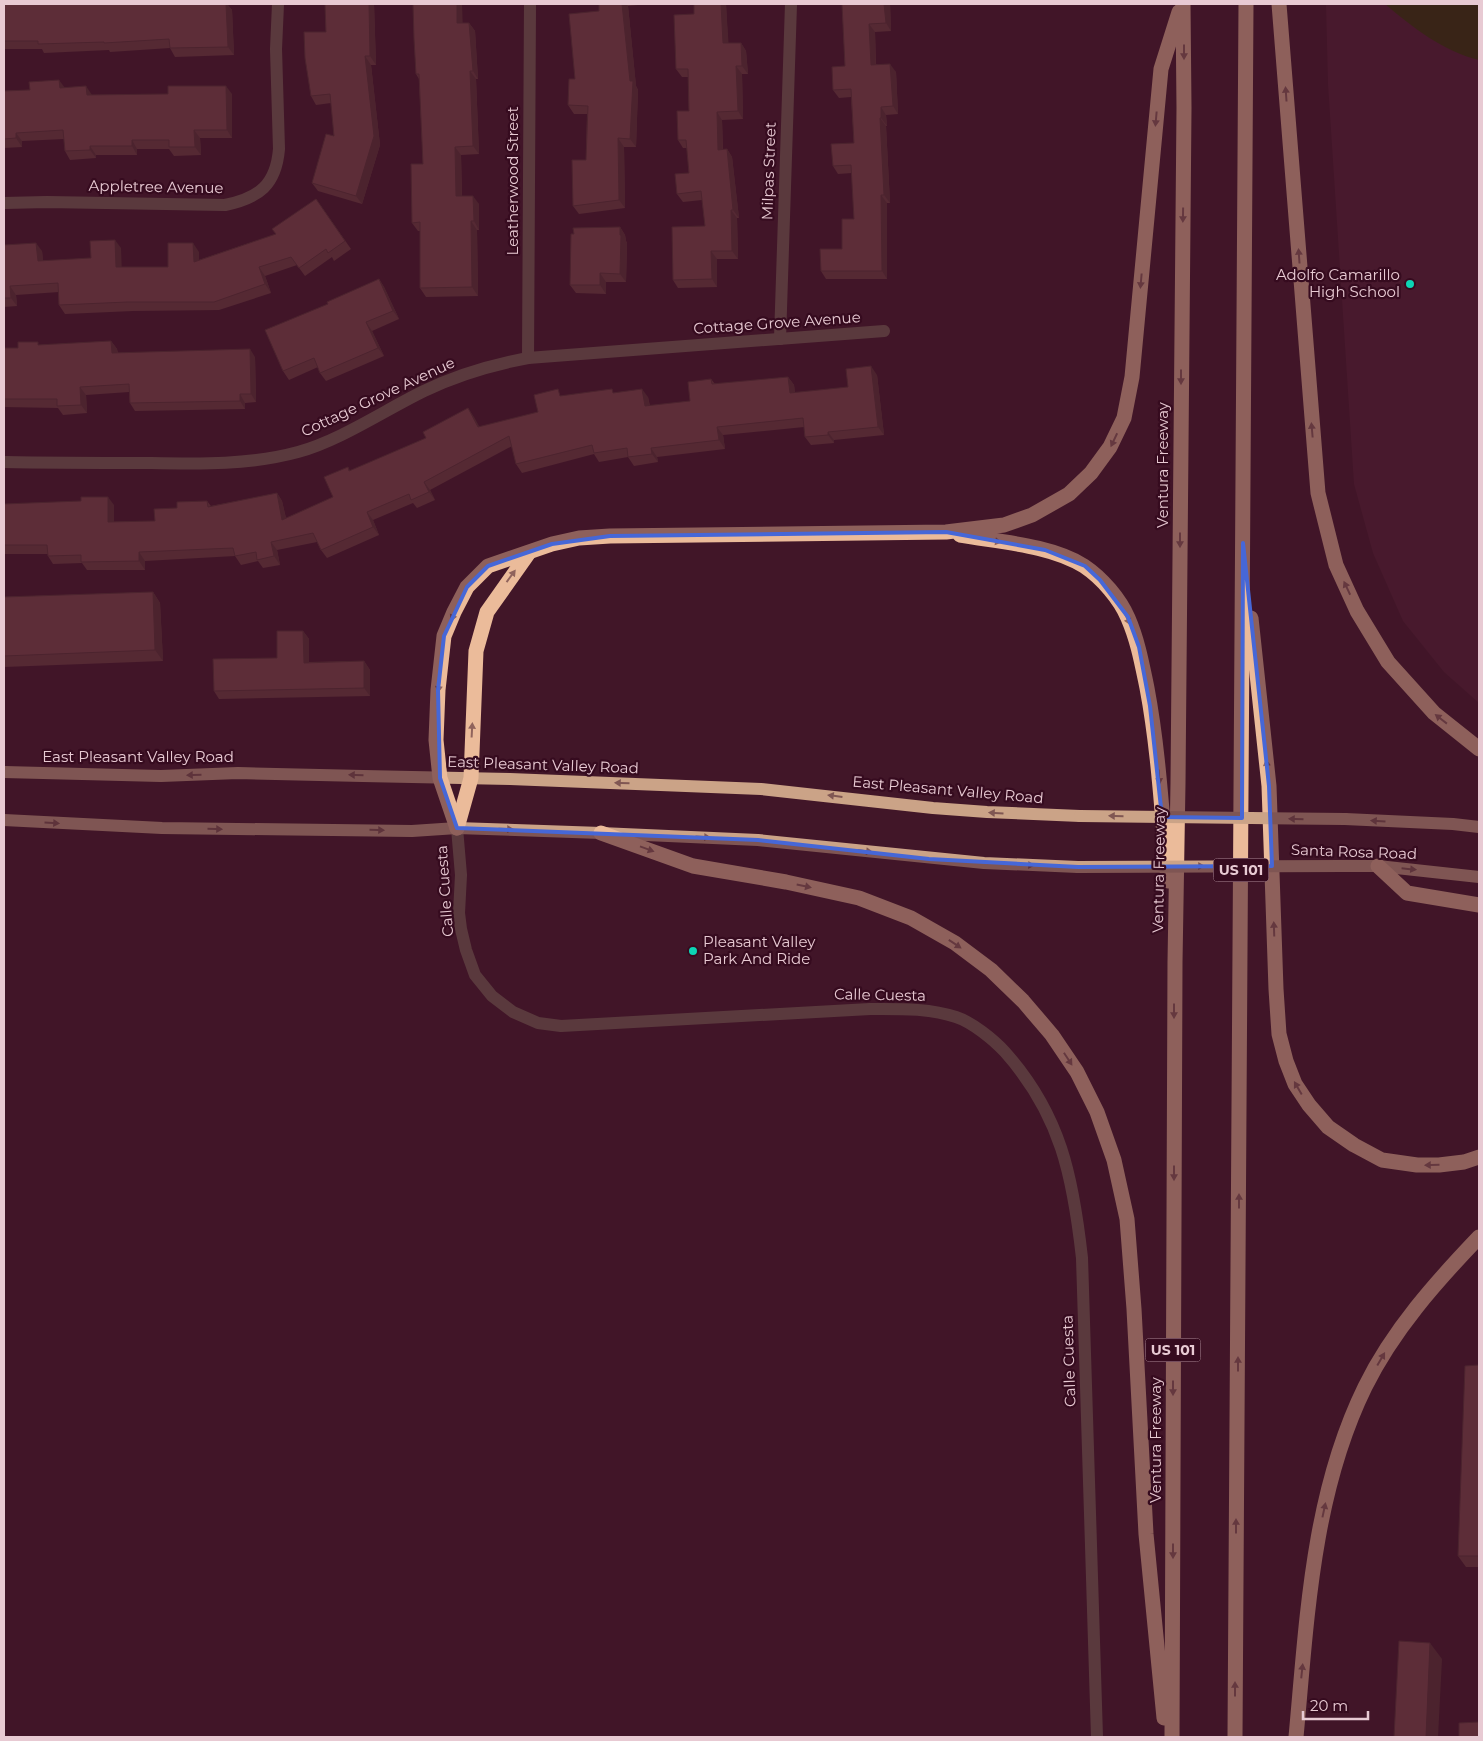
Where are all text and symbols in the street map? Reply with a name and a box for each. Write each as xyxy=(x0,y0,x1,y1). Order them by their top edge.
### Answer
one-way arrow xyxy=(1180,45,1188,61)
one-way arrow xyxy=(1282,86,1290,102)
street label: Leatherwood Street xyxy=(503,106,522,256)
one-way arrow xyxy=(1152,111,1160,127)
street label: Milpas Street xyxy=(757,122,780,220)
street label: Appletree Avenue xyxy=(88,176,224,197)
one-way arrow xyxy=(1179,207,1187,223)
one-way arrow xyxy=(1294,248,1302,264)
place label: Adolfo Camarillo High School xyxy=(1276,265,1400,301)
one-way arrow xyxy=(1137,273,1145,289)
marker: Adolfo Camarillo High School xyxy=(1404,278,1416,290)
street label: Cottage Grove Avenue xyxy=(693,307,861,338)
street label: Cottage Grove Avenue xyxy=(298,353,458,441)
one-way arrow xyxy=(1177,370,1185,386)
street label: Ventura Freeway xyxy=(1153,401,1172,528)
one-way arrow xyxy=(1308,422,1316,438)
one-way arrow xyxy=(1109,433,1117,447)
one-way arrow xyxy=(1176,532,1184,548)
one-way arrow xyxy=(987,537,1003,545)
one-way arrow xyxy=(506,569,516,583)
one-way arrow xyxy=(1342,581,1350,595)
one-way arrow xyxy=(449,607,457,621)
one-way arrow xyxy=(1123,611,1132,626)
one-way arrow xyxy=(435,677,443,693)
one-way arrow xyxy=(1435,713,1448,724)
one-way arrow xyxy=(468,721,476,737)
street label: East Pleasant Valley Road xyxy=(42,747,234,766)
street label: East Pleasant Valley Road xyxy=(447,752,639,777)
one-way arrow xyxy=(1263,758,1271,774)
one-way arrow xyxy=(1155,769,1163,785)
one-way arrow xyxy=(186,771,202,779)
one-way arrow xyxy=(348,771,364,779)
street label: East Pleasant Valley Road xyxy=(852,772,1044,807)
one-way arrow xyxy=(614,779,630,787)
one-way arrow xyxy=(826,792,842,800)
street label: Ventura Freeway xyxy=(1148,806,1169,933)
one-way arrow xyxy=(988,808,1004,816)
one-way arrow xyxy=(1108,812,1124,820)
one-way arrow xyxy=(1288,814,1304,822)
one-way arrow xyxy=(1370,817,1386,825)
one-way arrow xyxy=(45,819,61,827)
one-way arrow xyxy=(207,825,223,833)
one-way arrow xyxy=(498,826,514,834)
one-way arrow xyxy=(370,827,386,835)
one-way arrow xyxy=(696,834,712,842)
street label: Santa Rosa Road xyxy=(1291,840,1417,863)
street label: Calle Cuesta xyxy=(432,845,457,938)
one-way arrow xyxy=(639,846,654,853)
one-way arrow xyxy=(858,847,874,855)
road number: US 101 xyxy=(1214,858,1268,882)
one-way arrow xyxy=(1019,861,1035,869)
one-way arrow xyxy=(1189,862,1205,870)
one-way arrow xyxy=(1401,866,1417,874)
one-way arrow xyxy=(797,882,812,890)
one-way arrow xyxy=(1269,921,1277,937)
place label: Pleasant Valley Park And Ride xyxy=(703,932,816,968)
one-way arrow xyxy=(948,939,962,949)
marker: Pleasant Valley Park And Ride xyxy=(687,945,699,957)
street label: Calle Cuesta xyxy=(834,984,926,1005)
one-way arrow xyxy=(1170,1003,1178,1019)
one-way arrow xyxy=(1063,1052,1073,1065)
one-way arrow xyxy=(1294,1081,1303,1094)
one-way arrow xyxy=(1423,1161,1439,1169)
one-way arrow xyxy=(1170,1166,1178,1182)
one-way arrow xyxy=(1235,1193,1243,1209)
street label: Calle Cuesta xyxy=(1057,1315,1080,1407)
road number: US 101 xyxy=(1146,1338,1200,1362)
one-way arrow xyxy=(1377,1352,1385,1367)
one-way arrow xyxy=(1234,1355,1242,1371)
street label: Ventura Freeway xyxy=(1146,1376,1165,1503)
one-way arrow xyxy=(1169,1381,1177,1397)
one-way arrow xyxy=(1320,1502,1328,1518)
one-way arrow xyxy=(1233,1518,1241,1534)
one-way arrow xyxy=(1169,1543,1177,1559)
one-way arrow xyxy=(1298,1663,1306,1679)
one-way arrow xyxy=(1232,1680,1240,1696)
scale bar xyxy=(1303,1688,1368,1720)
text: 20 m xyxy=(1310,1696,1348,1715)

